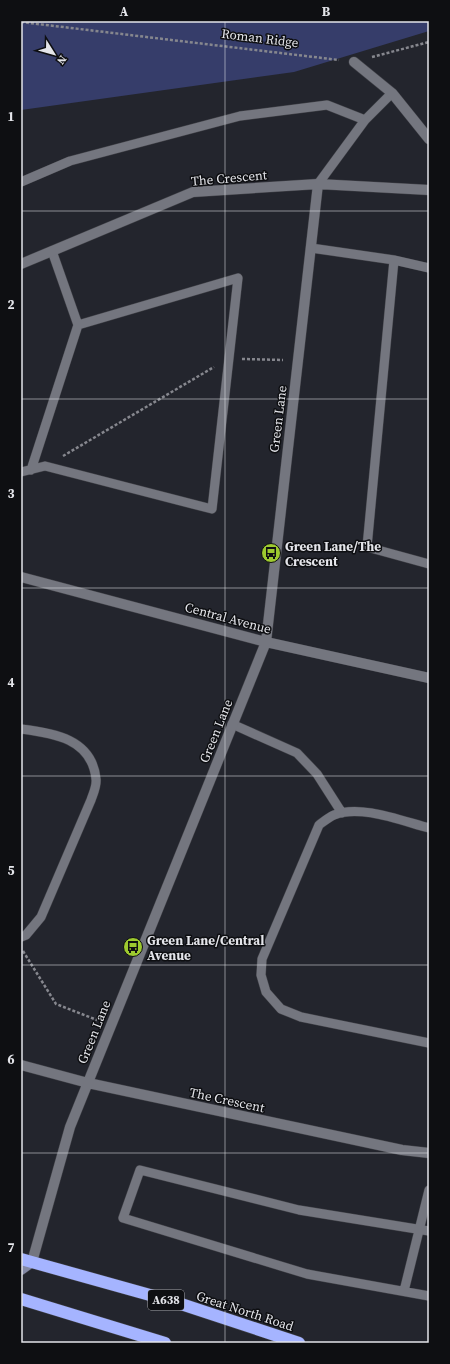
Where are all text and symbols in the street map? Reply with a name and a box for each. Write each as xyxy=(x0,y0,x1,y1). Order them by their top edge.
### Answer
text: A xyxy=(120,3,129,20)
text: B xyxy=(322,3,331,20)
street label: Roman Ridge xyxy=(221,25,300,51)
north arrow xyxy=(34,34,74,74)
text: N xyxy=(53,52,70,67)
text: 1 xyxy=(7,108,15,125)
street label: The Crescent xyxy=(190,166,268,190)
text: 2 xyxy=(7,296,15,313)
street label: Green Lane xyxy=(265,384,291,453)
text: 3 xyxy=(7,485,15,502)
place label: Green Lane/The Crescent xyxy=(285,538,381,570)
bus stop icon: Green Lane/The Crescent xyxy=(260,542,282,564)
street label: Central Avenue xyxy=(183,598,273,638)
text: 4 xyxy=(7,674,15,691)
street label: Green Lane xyxy=(196,696,237,765)
text: 5 xyxy=(7,862,15,879)
place label: Green Lane/Central Avenue xyxy=(147,932,264,964)
bus stop icon: Green Lane/Central Avenue xyxy=(122,936,144,958)
street label: Green Lane xyxy=(74,997,115,1066)
text: 6 xyxy=(7,1051,15,1068)
street label: The Crescent xyxy=(188,1084,267,1116)
text: 7 xyxy=(7,1239,15,1256)
street label: Great North Road xyxy=(194,1287,296,1335)
road number: A638 xyxy=(148,1290,184,1310)

